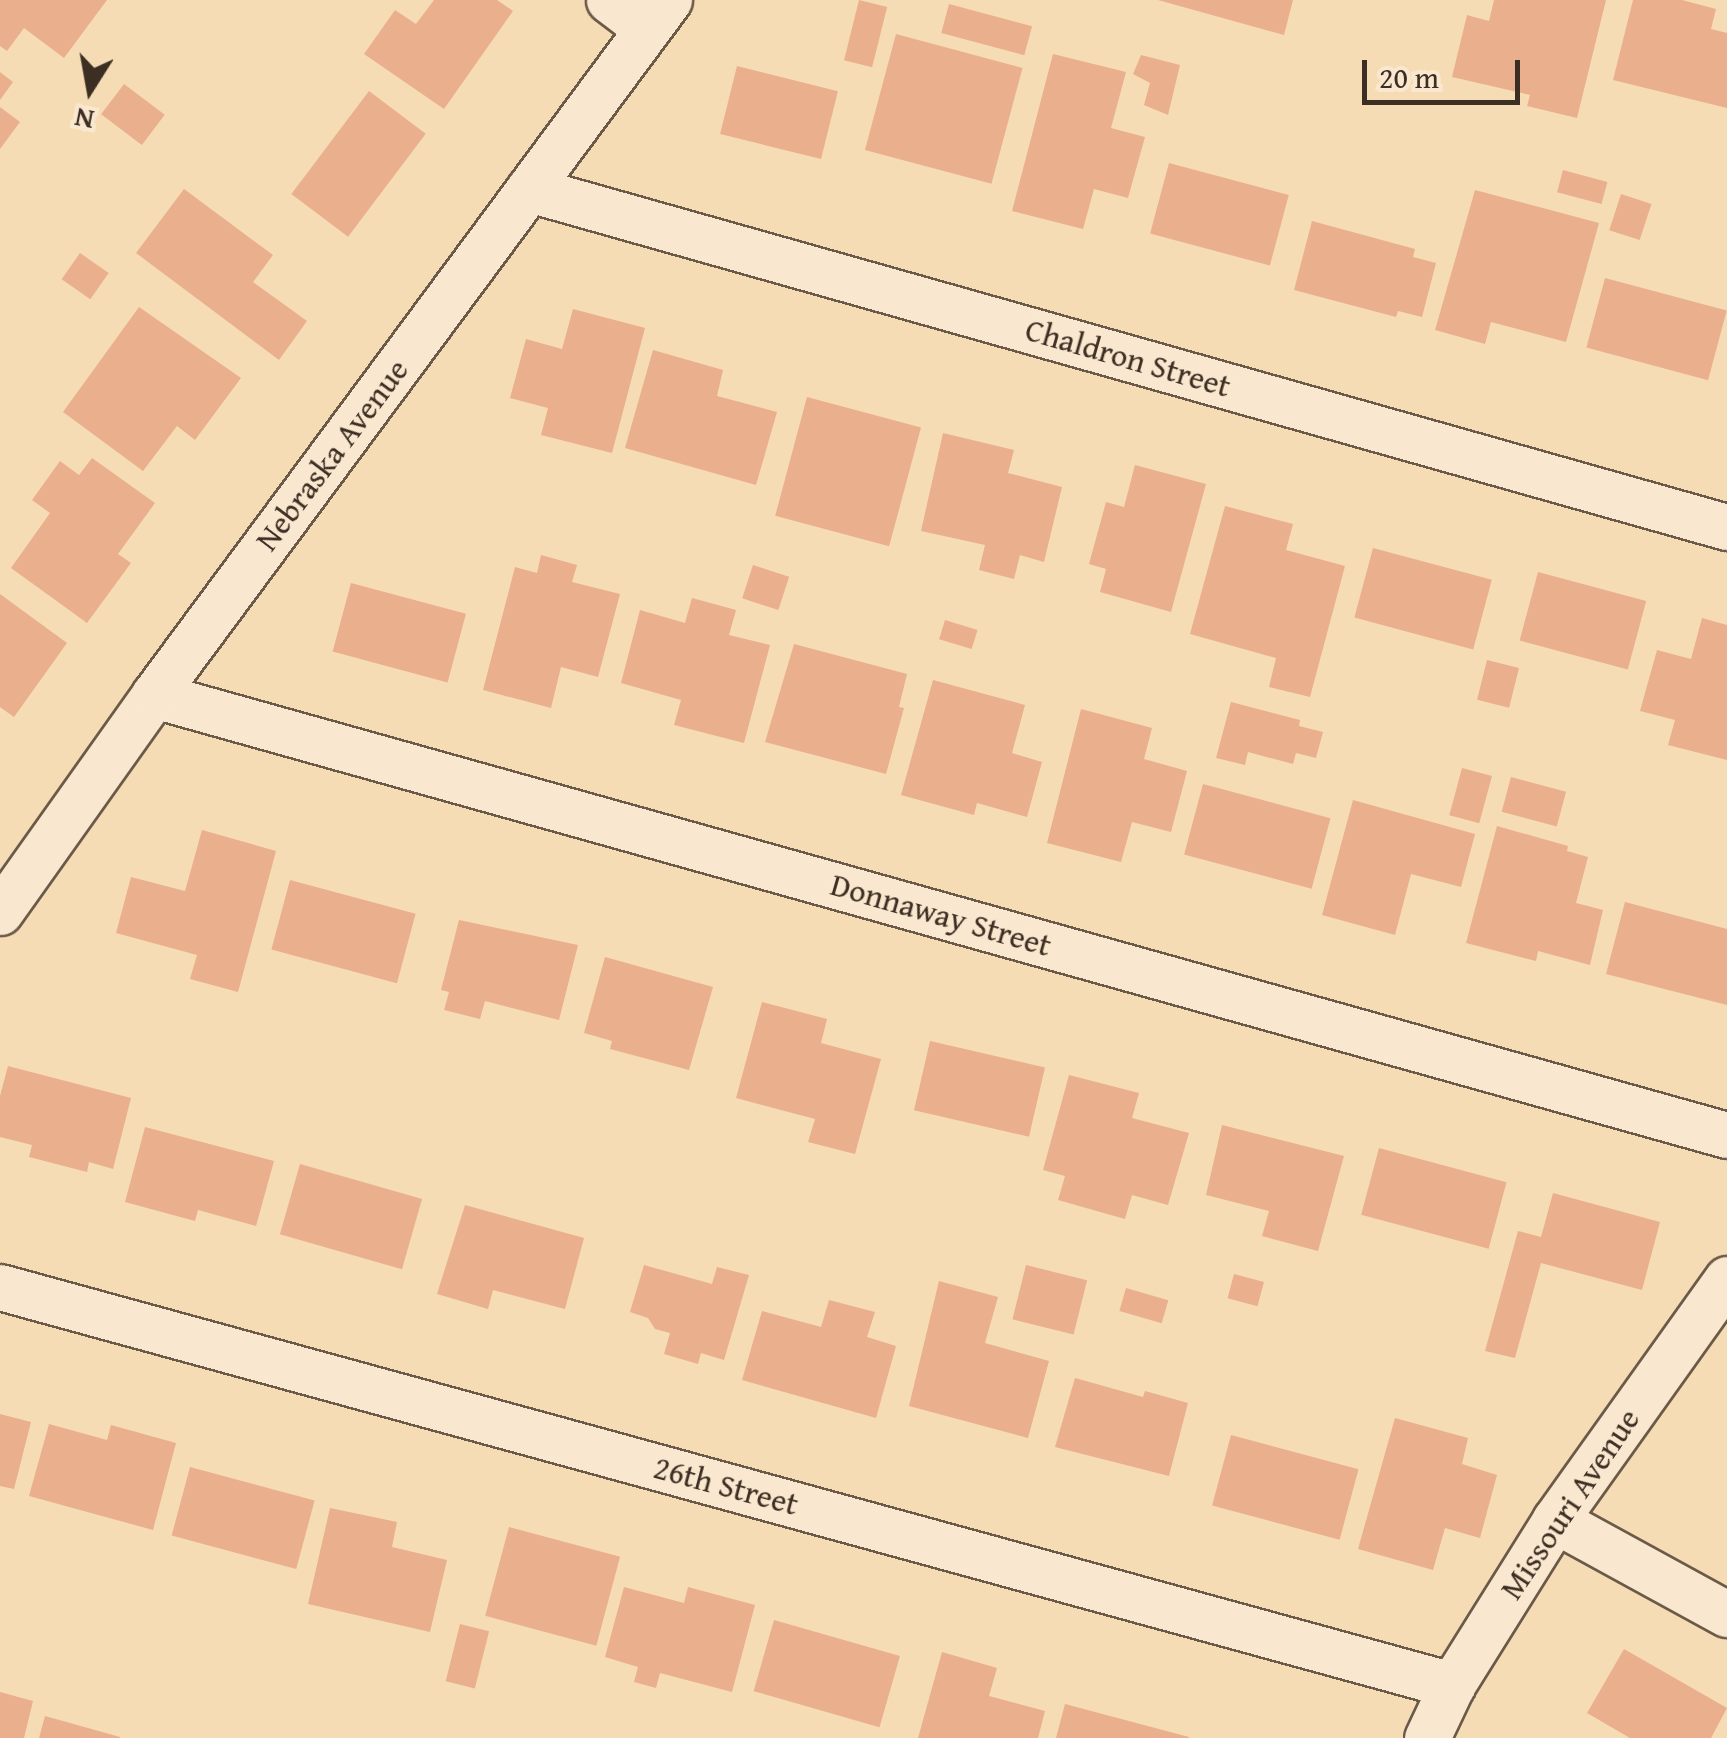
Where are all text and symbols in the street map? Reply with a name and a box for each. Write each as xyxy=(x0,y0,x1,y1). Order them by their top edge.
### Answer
north arrow xyxy=(40,40,140,140)
scale bar xyxy=(1367,40,1524,102)
text: 20 m xyxy=(1379,55,1439,99)
text: N xyxy=(71,98,97,142)
street label: Chaldron Street xyxy=(1021,310,1235,406)
street label: Nebraska Avenue xyxy=(247,352,417,558)
street label: Donnaway Street xyxy=(826,865,1056,965)
street label: Missouri Avenue xyxy=(1492,1401,1648,1607)
street label: 26th Street xyxy=(650,1448,802,1524)

